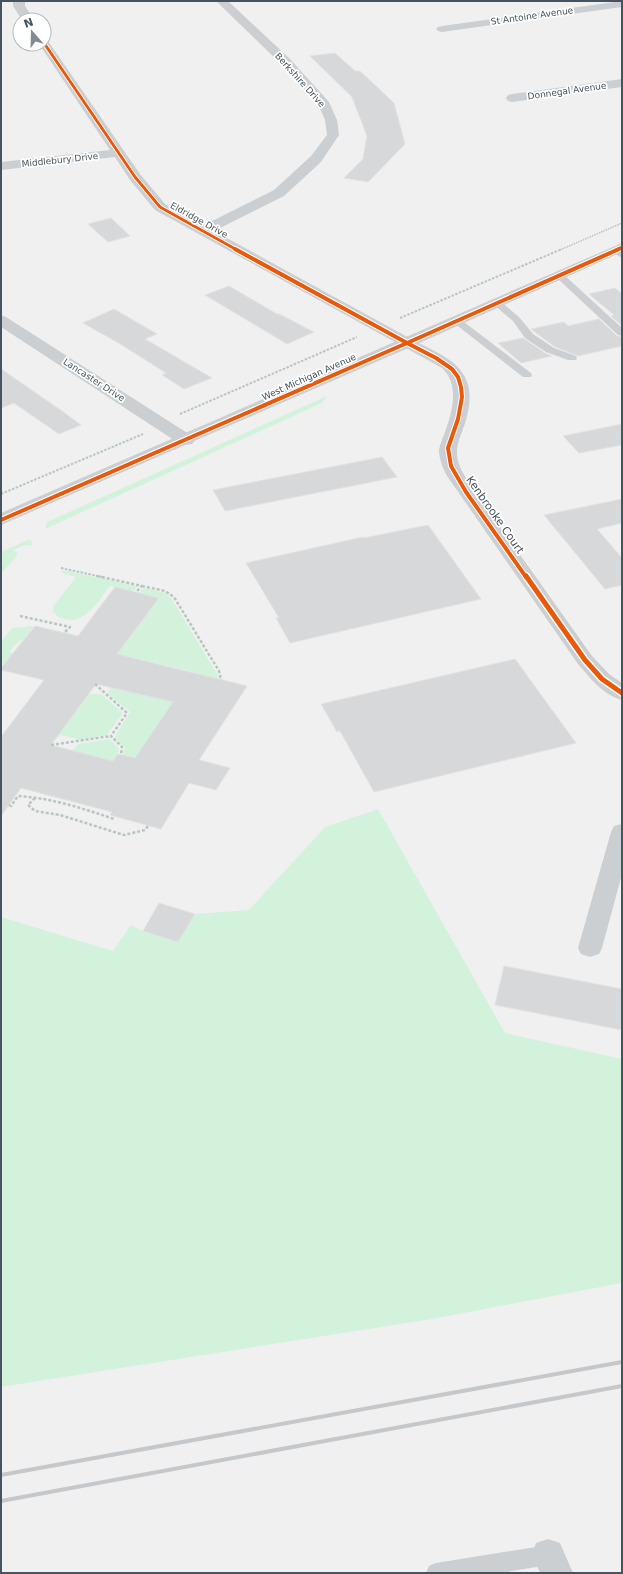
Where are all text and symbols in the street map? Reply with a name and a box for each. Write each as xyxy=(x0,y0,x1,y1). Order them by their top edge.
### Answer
street label: St Antoine Avenue xyxy=(490,5,574,27)
north arrow xyxy=(12,12,52,52)
text: N xyxy=(22,15,35,31)
street label: Berkshire Drive xyxy=(273,51,327,109)
street label: Donnegal Avenue xyxy=(527,80,607,101)
street label: Middlebury Drive xyxy=(21,151,99,169)
street label: Eldridge Drive xyxy=(169,200,230,240)
street label: West Michigan Avenue xyxy=(261,352,358,402)
street label: Lancaster Drive xyxy=(61,356,127,404)
street label: Kenbrooke Court xyxy=(463,474,527,557)

